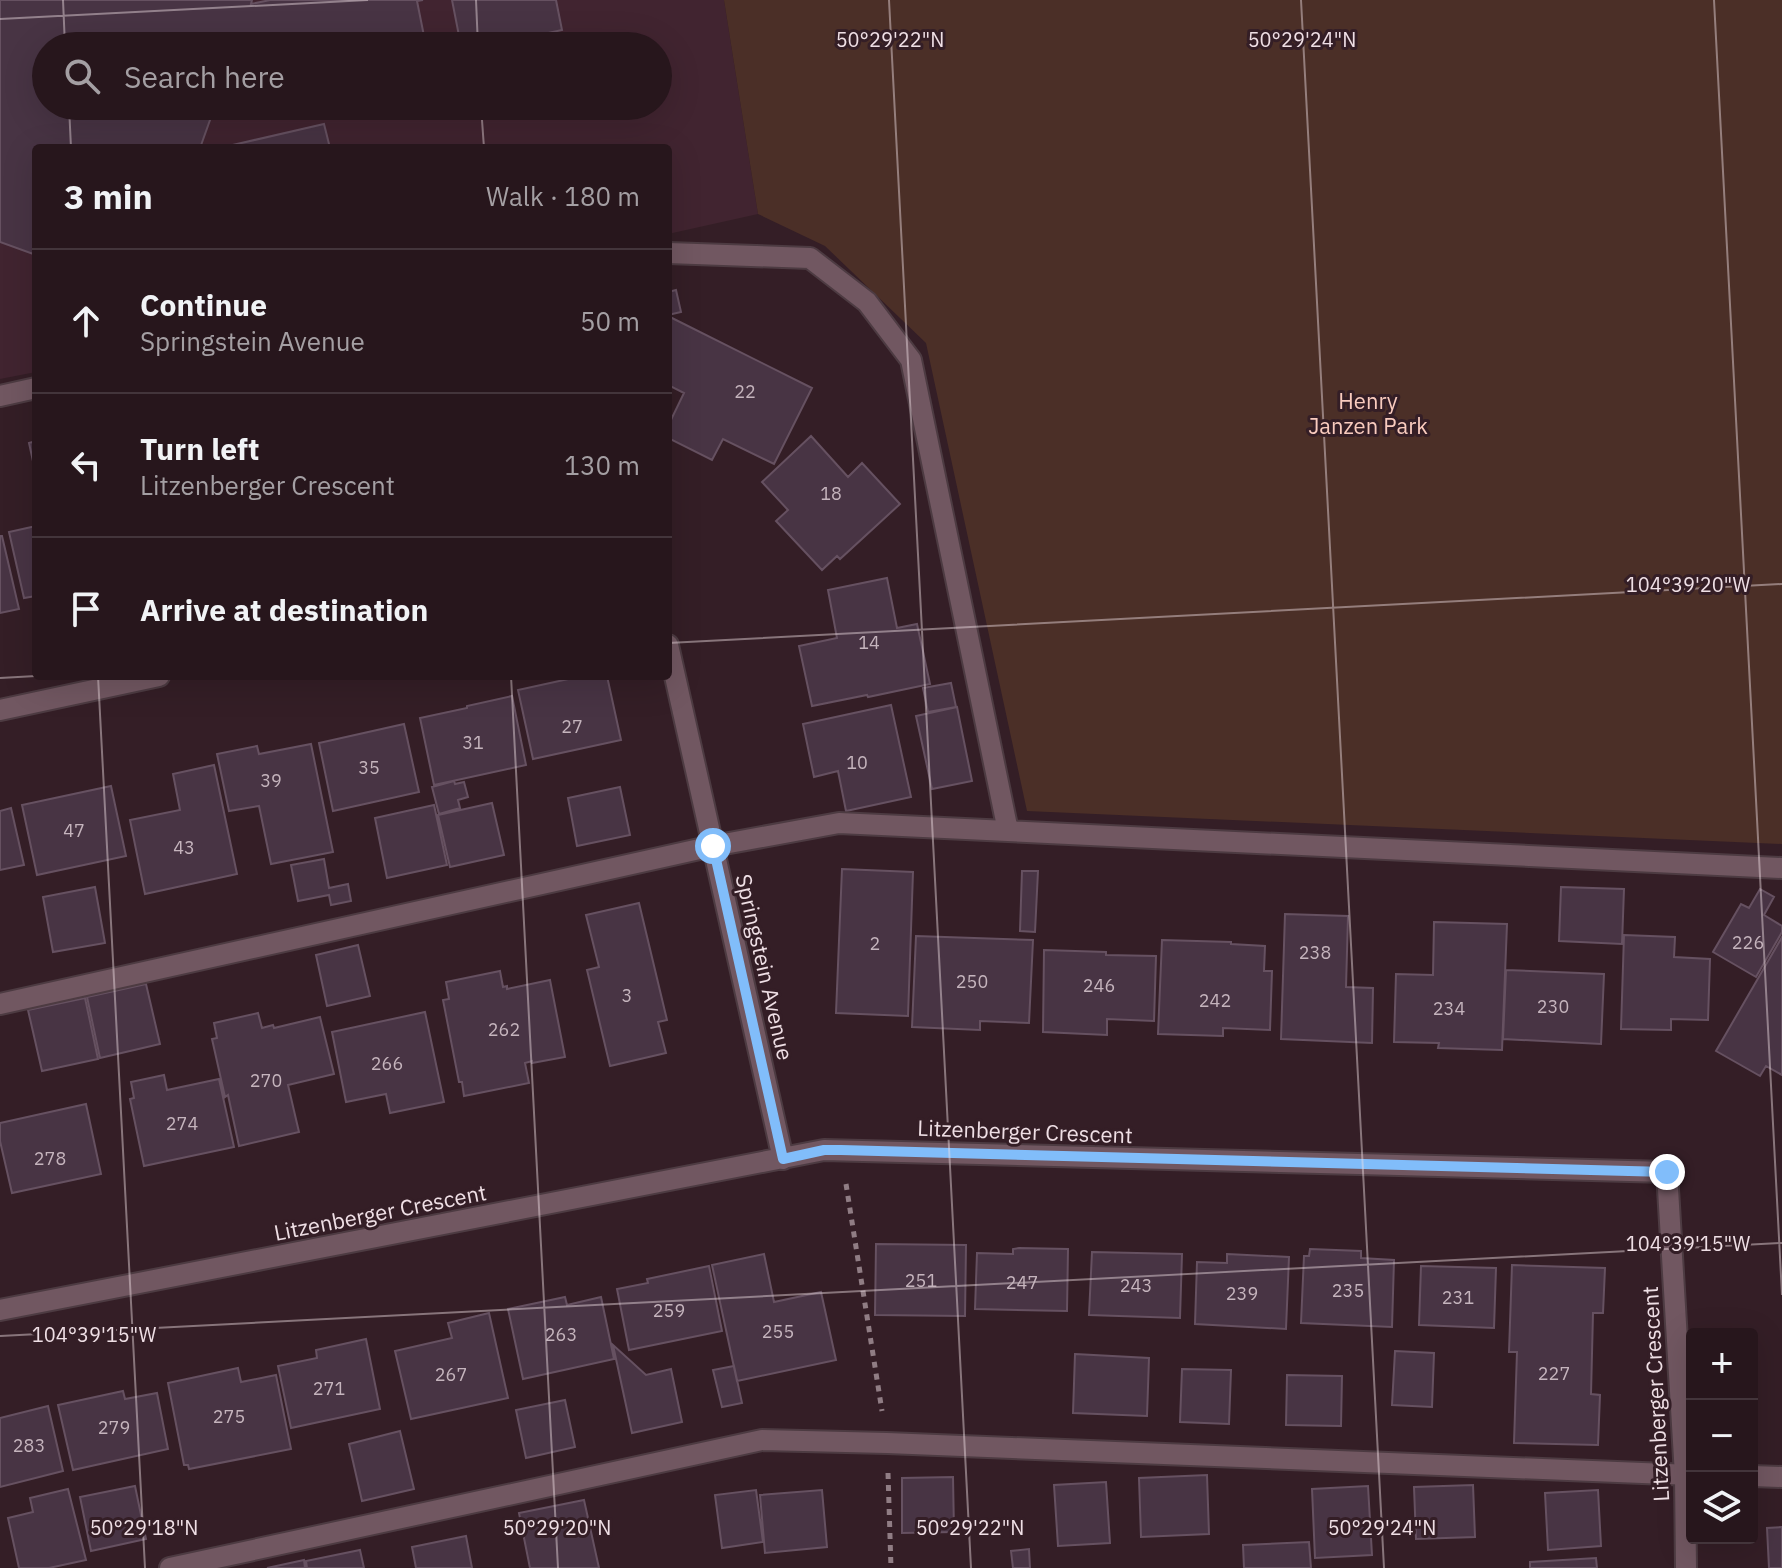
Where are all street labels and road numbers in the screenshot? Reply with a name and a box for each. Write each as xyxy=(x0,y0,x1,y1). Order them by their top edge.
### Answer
street label: Springstein Avenue xyxy=(729,871,801,1063)
street label: Litzenberger Crescent xyxy=(917,1113,1133,1149)
street label: Litzenberger Crescent xyxy=(271,1177,489,1247)
street label: Litzenberger Crescent xyxy=(1635,1286,1675,1502)

